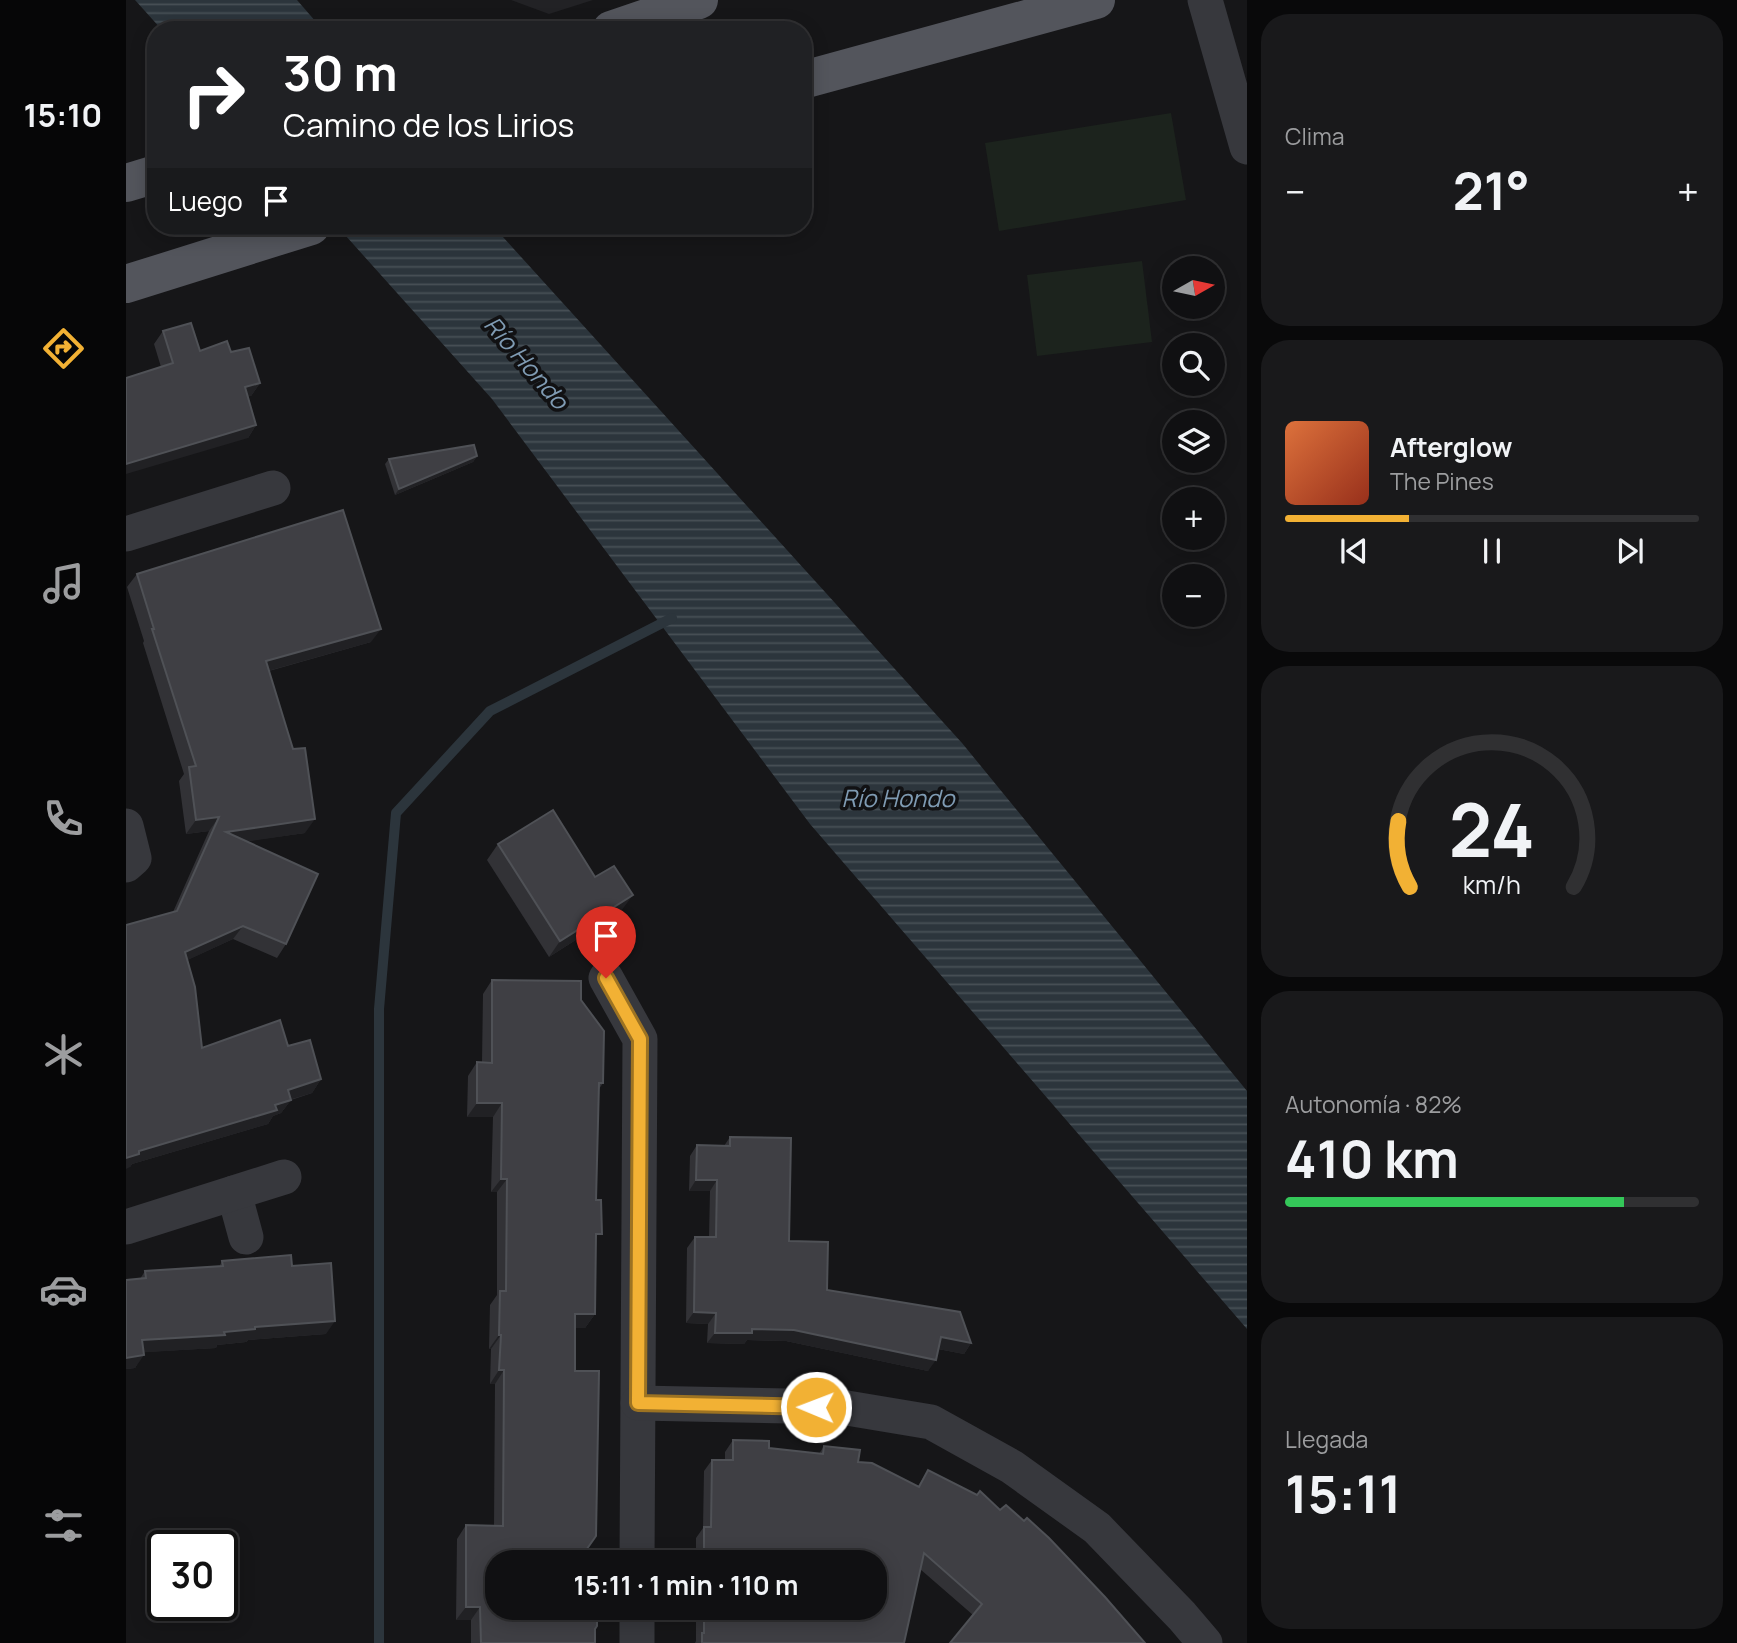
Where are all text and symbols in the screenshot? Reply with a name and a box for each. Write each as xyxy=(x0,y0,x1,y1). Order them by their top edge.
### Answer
text: 30 m xyxy=(283,39,398,106)
icon: right xyxy=(168,49,259,140)
text: 15:10 xyxy=(24,93,102,137)
text: Camino de los Lirios xyxy=(283,103,574,147)
text: Clima xyxy=(1285,120,1344,152)
text: 21° xyxy=(1453,155,1530,226)
text: − xyxy=(1285,165,1306,217)
text: + xyxy=(1677,165,1699,217)
icon: arrive xyxy=(257,182,295,220)
text: Luego xyxy=(168,183,243,219)
north arrow xyxy=(1162,256,1225,318)
map controls xyxy=(1162,256,1225,627)
water label: Río Hondo xyxy=(477,309,578,417)
icon: directions xyxy=(39,324,88,373)
button: search xyxy=(1162,333,1225,396)
button: layers xyxy=(1162,410,1225,473)
text: Afterglow xyxy=(1390,429,1512,465)
text: The Pines xyxy=(1390,465,1494,497)
button: + xyxy=(1162,487,1225,550)
icon: previous xyxy=(1335,532,1373,570)
icon: pause xyxy=(1473,532,1511,570)
icon: next xyxy=(1611,532,1649,570)
icon: music xyxy=(39,559,88,608)
button: − xyxy=(1162,564,1225,627)
text: 24 xyxy=(1449,780,1535,880)
water label: Río Hondo xyxy=(842,781,956,814)
icon: phone xyxy=(39,794,88,843)
text: km/h xyxy=(1463,867,1521,902)
pin xyxy=(576,906,636,978)
icon: arrive xyxy=(587,917,625,955)
icon: climate xyxy=(39,1030,88,1079)
text: Autonomía · 82% xyxy=(1285,1088,1462,1120)
text: 410 km xyxy=(1285,1123,1459,1194)
icon: car xyxy=(39,1265,88,1314)
position arrow xyxy=(779,1370,853,1444)
text: Llegada xyxy=(1285,1423,1368,1455)
text: 15:11 xyxy=(1285,1458,1402,1529)
icon: filters xyxy=(39,1501,88,1550)
speed limit sign: 30 xyxy=(147,1530,238,1621)
text: 15:11 · 1 min · 110 m xyxy=(574,1567,798,1603)

